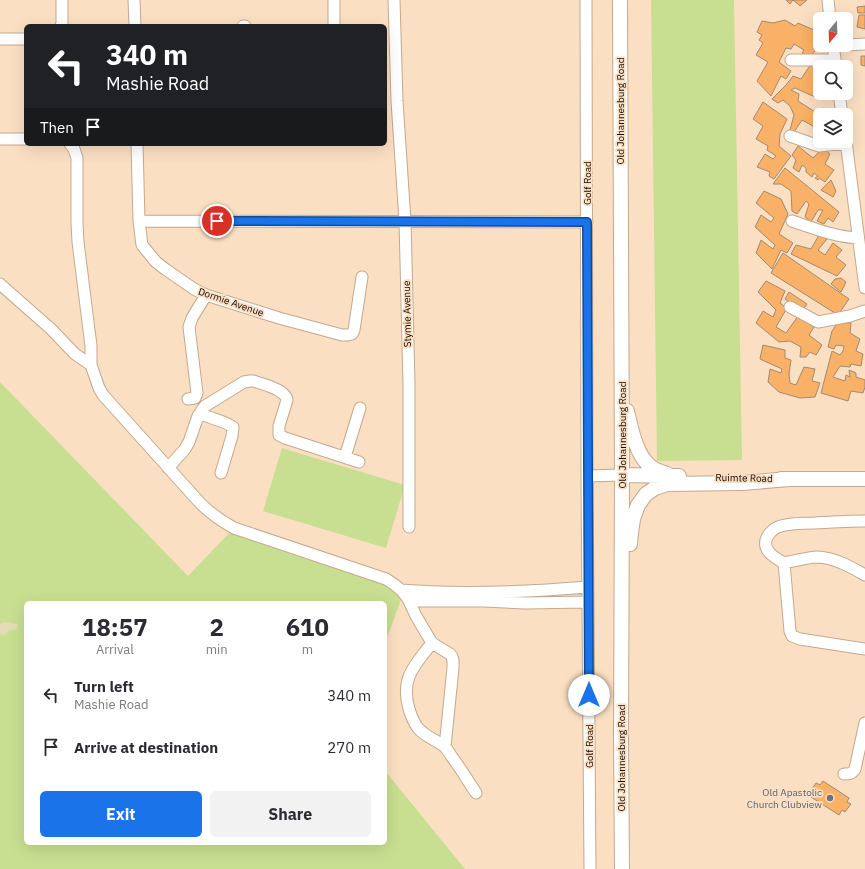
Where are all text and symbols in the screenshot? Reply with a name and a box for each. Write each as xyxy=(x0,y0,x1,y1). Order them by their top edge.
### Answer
north arrow xyxy=(813,12,853,52)
map controls xyxy=(813,12,853,148)
text: 340 m xyxy=(106,36,188,73)
icon: left xyxy=(40,40,92,92)
street label: Old Johannesburg Road xyxy=(614,58,627,164)
button: search xyxy=(813,60,853,100)
text: Mashie Road xyxy=(106,72,209,95)
button: layers xyxy=(813,108,853,148)
icon: arrive xyxy=(82,116,104,138)
text: Then xyxy=(40,118,74,137)
street label: Golf Road xyxy=(581,161,594,205)
pin xyxy=(200,204,234,238)
icon: arrive xyxy=(206,210,228,232)
street label: Stymie Avenue xyxy=(400,280,414,347)
street label: Dormie Avenue xyxy=(197,285,266,319)
street label: Old Johannesburg Road xyxy=(616,382,629,488)
street label: Ruimte Road xyxy=(715,471,773,485)
text: 18:57 xyxy=(82,611,148,643)
text: 2 xyxy=(209,611,224,643)
text: 610 xyxy=(286,611,329,643)
text: Arrival xyxy=(96,641,134,658)
text: min xyxy=(206,641,228,658)
text: m xyxy=(302,641,313,658)
position arrow xyxy=(568,674,610,716)
text: Turn left xyxy=(74,677,134,696)
icon: left xyxy=(40,684,62,706)
text: 340 m xyxy=(327,686,371,705)
text: Mashie Road xyxy=(74,696,149,713)
street label: Old Johannesburg Road xyxy=(615,705,628,811)
street label: Golf Road xyxy=(583,724,596,768)
icon: arrive xyxy=(40,736,62,758)
text: Arrive at destination xyxy=(74,738,218,757)
text: 270 m xyxy=(327,738,371,757)
place label: Old Apastolic Church Clubview xyxy=(747,786,822,811)
button: Exit xyxy=(40,791,202,837)
button: Share xyxy=(210,791,371,837)
marker: Old Apastolic Church Clubview xyxy=(825,793,835,803)

